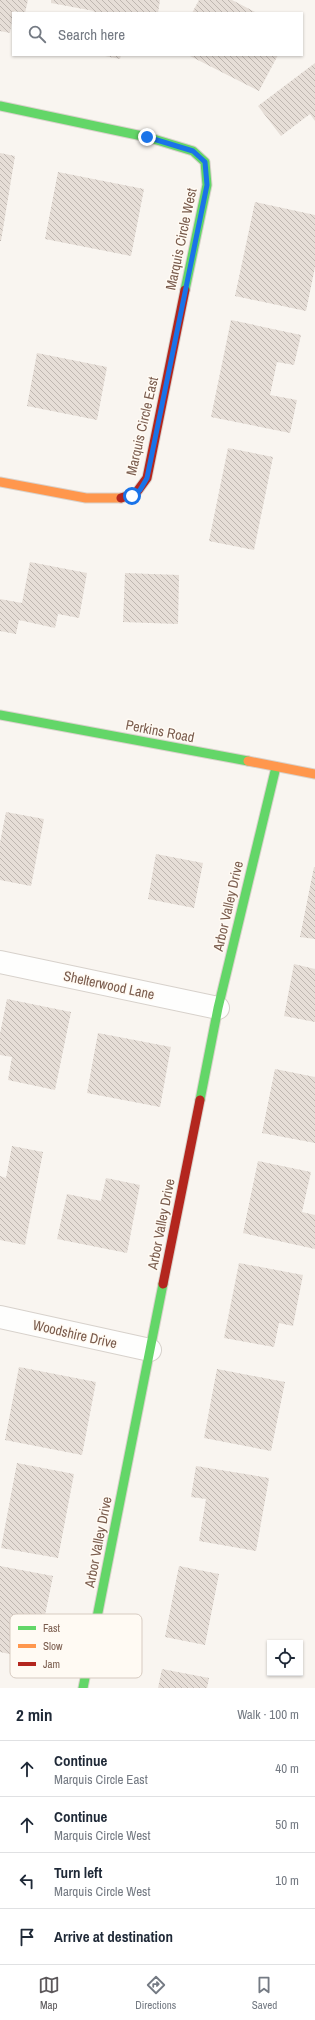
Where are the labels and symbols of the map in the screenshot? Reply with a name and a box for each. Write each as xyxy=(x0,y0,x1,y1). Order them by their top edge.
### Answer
route end xyxy=(138,128,156,146)
street label: Marquis Circle West xyxy=(161,186,201,292)
street label: Marquis Circle East xyxy=(122,375,162,477)
route start xyxy=(123,487,141,505)
street label: Perkins Road xyxy=(124,716,196,746)
street label: Arbor Valley Drive xyxy=(209,859,247,954)
street label: Shelterwood Lane xyxy=(62,967,156,1003)
street label: Arbor Valley Drive xyxy=(143,1177,179,1272)
street label: Woodshire Drive xyxy=(31,1316,119,1352)
street label: Arbor Valley Drive xyxy=(80,1495,116,1590)
legend xyxy=(10,1614,142,1678)
text: Fast xyxy=(43,1621,61,1635)
text: Slow xyxy=(43,1639,63,1653)
text: Jam xyxy=(43,1657,60,1671)

